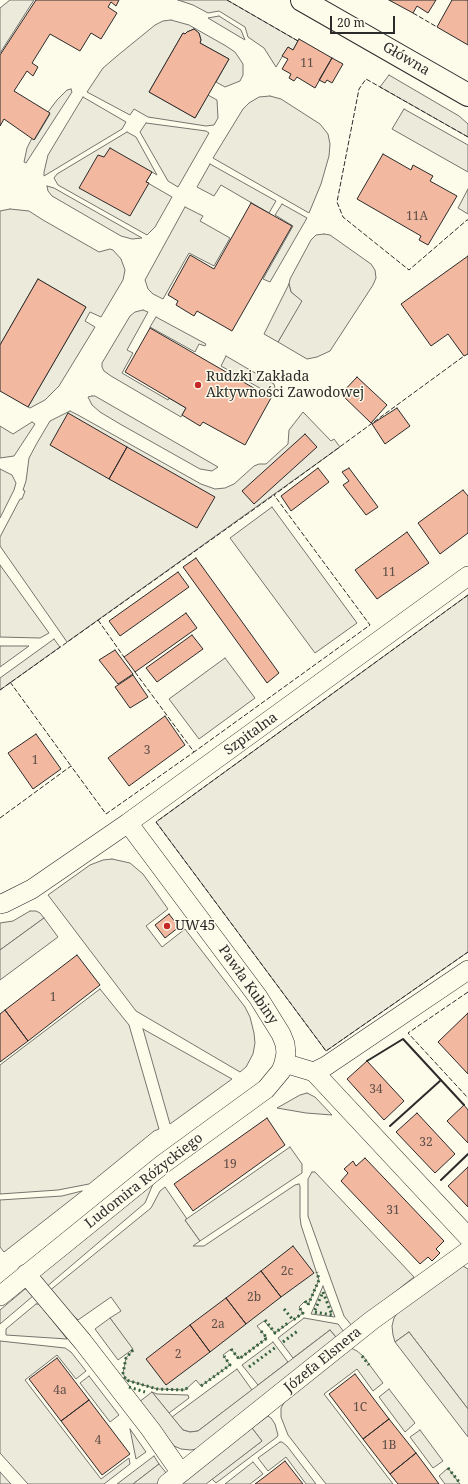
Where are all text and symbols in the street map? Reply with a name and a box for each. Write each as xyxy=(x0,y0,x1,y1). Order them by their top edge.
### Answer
scale bar xyxy=(332,8,397,34)
text: 20 m xyxy=(337,14,365,31)
street label: Główna xyxy=(379,39,433,79)
house number: 11 xyxy=(300,57,314,71)
house number: 11A xyxy=(406,210,428,224)
place label: Rudzki Zakłada Aktywności Zawodowej xyxy=(206,369,364,402)
marker: Rudzki Zakłada Aktywności Zawodowej xyxy=(193,380,203,390)
house number: 11 xyxy=(382,566,396,580)
street label: Szpitalna xyxy=(221,709,281,759)
house number: 3 xyxy=(144,744,150,758)
house number: 1 xyxy=(32,754,38,768)
place label: UW45 xyxy=(175,918,215,934)
marker: UW45 xyxy=(162,921,172,931)
street label: Pawła Kubiny xyxy=(215,942,281,1028)
house number: 1 xyxy=(50,991,56,1005)
house number: 34 xyxy=(369,1083,383,1097)
street label: Ludomira Różyckiego xyxy=(82,1130,206,1232)
house number: 32 xyxy=(419,1136,433,1150)
house number: 19 xyxy=(223,1158,237,1172)
house number: 31 xyxy=(386,1204,400,1218)
house number: 2c xyxy=(281,1265,293,1279)
house number: 2b xyxy=(247,1291,261,1305)
house number: 2a xyxy=(211,1318,225,1332)
street label: Józefa Elsnera xyxy=(281,1324,365,1396)
house number: 2 xyxy=(175,1348,181,1362)
house number: 4a xyxy=(53,1384,67,1398)
house number: 1C xyxy=(353,1401,367,1415)
house number: 4 xyxy=(95,1434,101,1448)
house number: 1B xyxy=(382,1439,396,1453)

